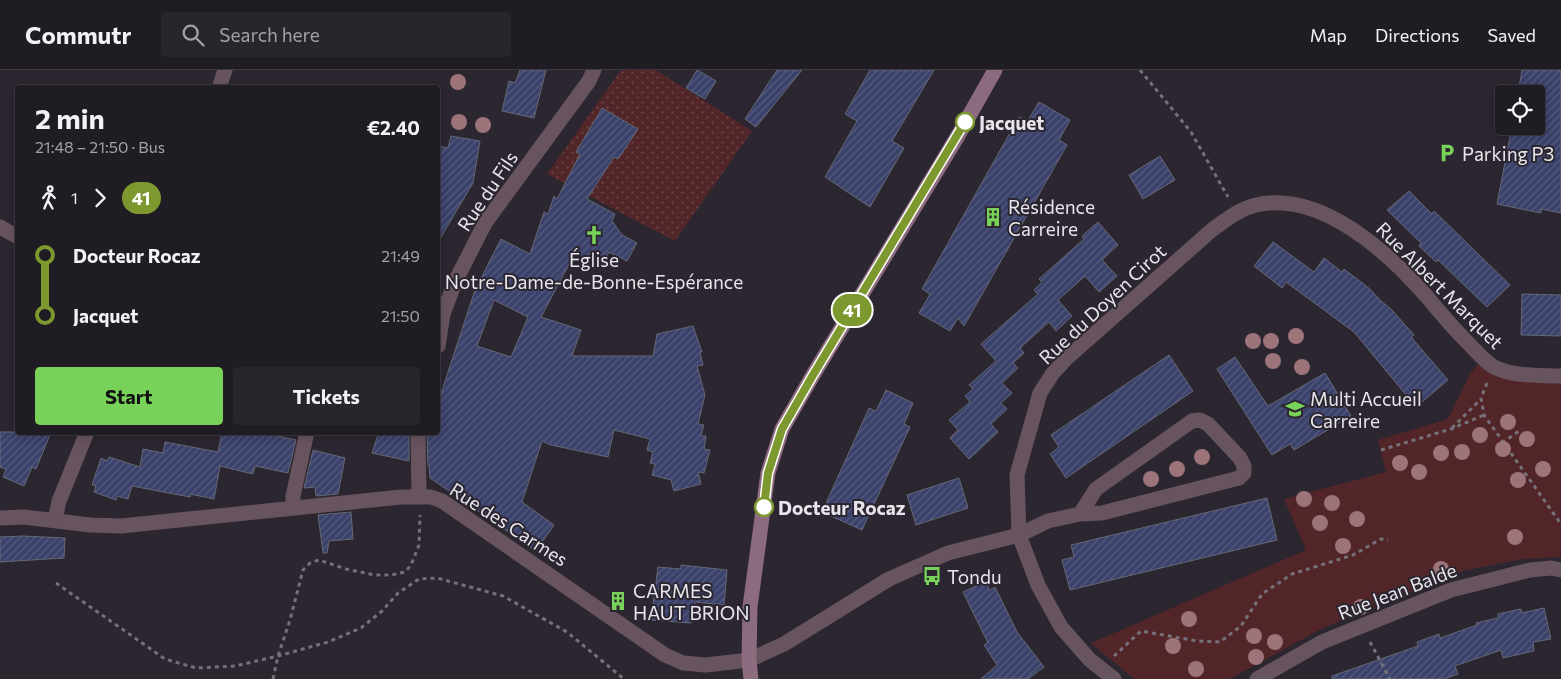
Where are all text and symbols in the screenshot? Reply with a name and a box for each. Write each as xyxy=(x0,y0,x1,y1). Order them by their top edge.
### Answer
search box xyxy=(161,12,511,57)
text: Commutr xyxy=(25,20,131,49)
icon: search xyxy=(179,21,207,49)
text: Search here xyxy=(219,23,320,46)
text: Map xyxy=(1310,24,1347,46)
text: Directions xyxy=(1375,24,1459,46)
text: Saved xyxy=(1487,24,1536,46)
map controls xyxy=(1495,85,1545,135)
button: locate xyxy=(1495,85,1545,135)
text: 2 min xyxy=(35,101,105,135)
place label: Jacquet xyxy=(979,111,1044,134)
marker: Jacquet xyxy=(955,112,975,132)
text: €2.40 xyxy=(367,116,420,139)
text: 21:48 – 21:50 · Bus xyxy=(35,137,165,156)
parking icon: Parking P3 xyxy=(1436,142,1458,164)
place label: Parking P3 xyxy=(1462,142,1554,165)
street label: Rue du Fils xyxy=(452,147,522,235)
icon: walk xyxy=(35,184,63,212)
icon: forward xyxy=(86,184,114,212)
text: 41 xyxy=(132,187,151,209)
text: 1 xyxy=(71,188,78,207)
place label: Résidence Carreire xyxy=(1008,195,1095,240)
building icon: Résidence Carreire xyxy=(982,206,1004,228)
street label: Rue Albert Marquet xyxy=(1372,217,1508,353)
church icon: Église Notre-Dame-de-Bonne-Espérance xyxy=(583,224,605,246)
street label: Rue du Doyen Cirot xyxy=(1034,239,1170,369)
text: Docteur Rocaz xyxy=(73,244,201,267)
text: 21:49 xyxy=(381,246,420,265)
place label: Église Notre-Dame-de-Bonne-Espérance xyxy=(445,248,743,293)
line badge: 41 xyxy=(830,294,874,326)
text: 41 xyxy=(843,299,861,321)
text: Jacquet xyxy=(73,304,138,327)
text: 21:50 xyxy=(381,306,420,325)
button: Start xyxy=(35,367,223,425)
button: Tickets xyxy=(233,367,420,425)
place label: Multi Accueil Carreire xyxy=(1310,387,1422,432)
school or university icon: Multi Accueil Carreire xyxy=(1284,398,1306,420)
street label: Rue des Carmes xyxy=(446,477,572,571)
place label: Docteur Rocaz xyxy=(778,496,906,519)
marker: Docteur Rocaz xyxy=(754,497,774,517)
street label: Rue Jean Balde xyxy=(1335,558,1459,624)
bus stop icon: Tondu xyxy=(921,565,943,587)
place label: Tondu xyxy=(947,565,1002,588)
place label: CARMES HAUT BRION xyxy=(633,579,750,624)
building icon: CARMES HAUT BRION xyxy=(607,590,629,612)

